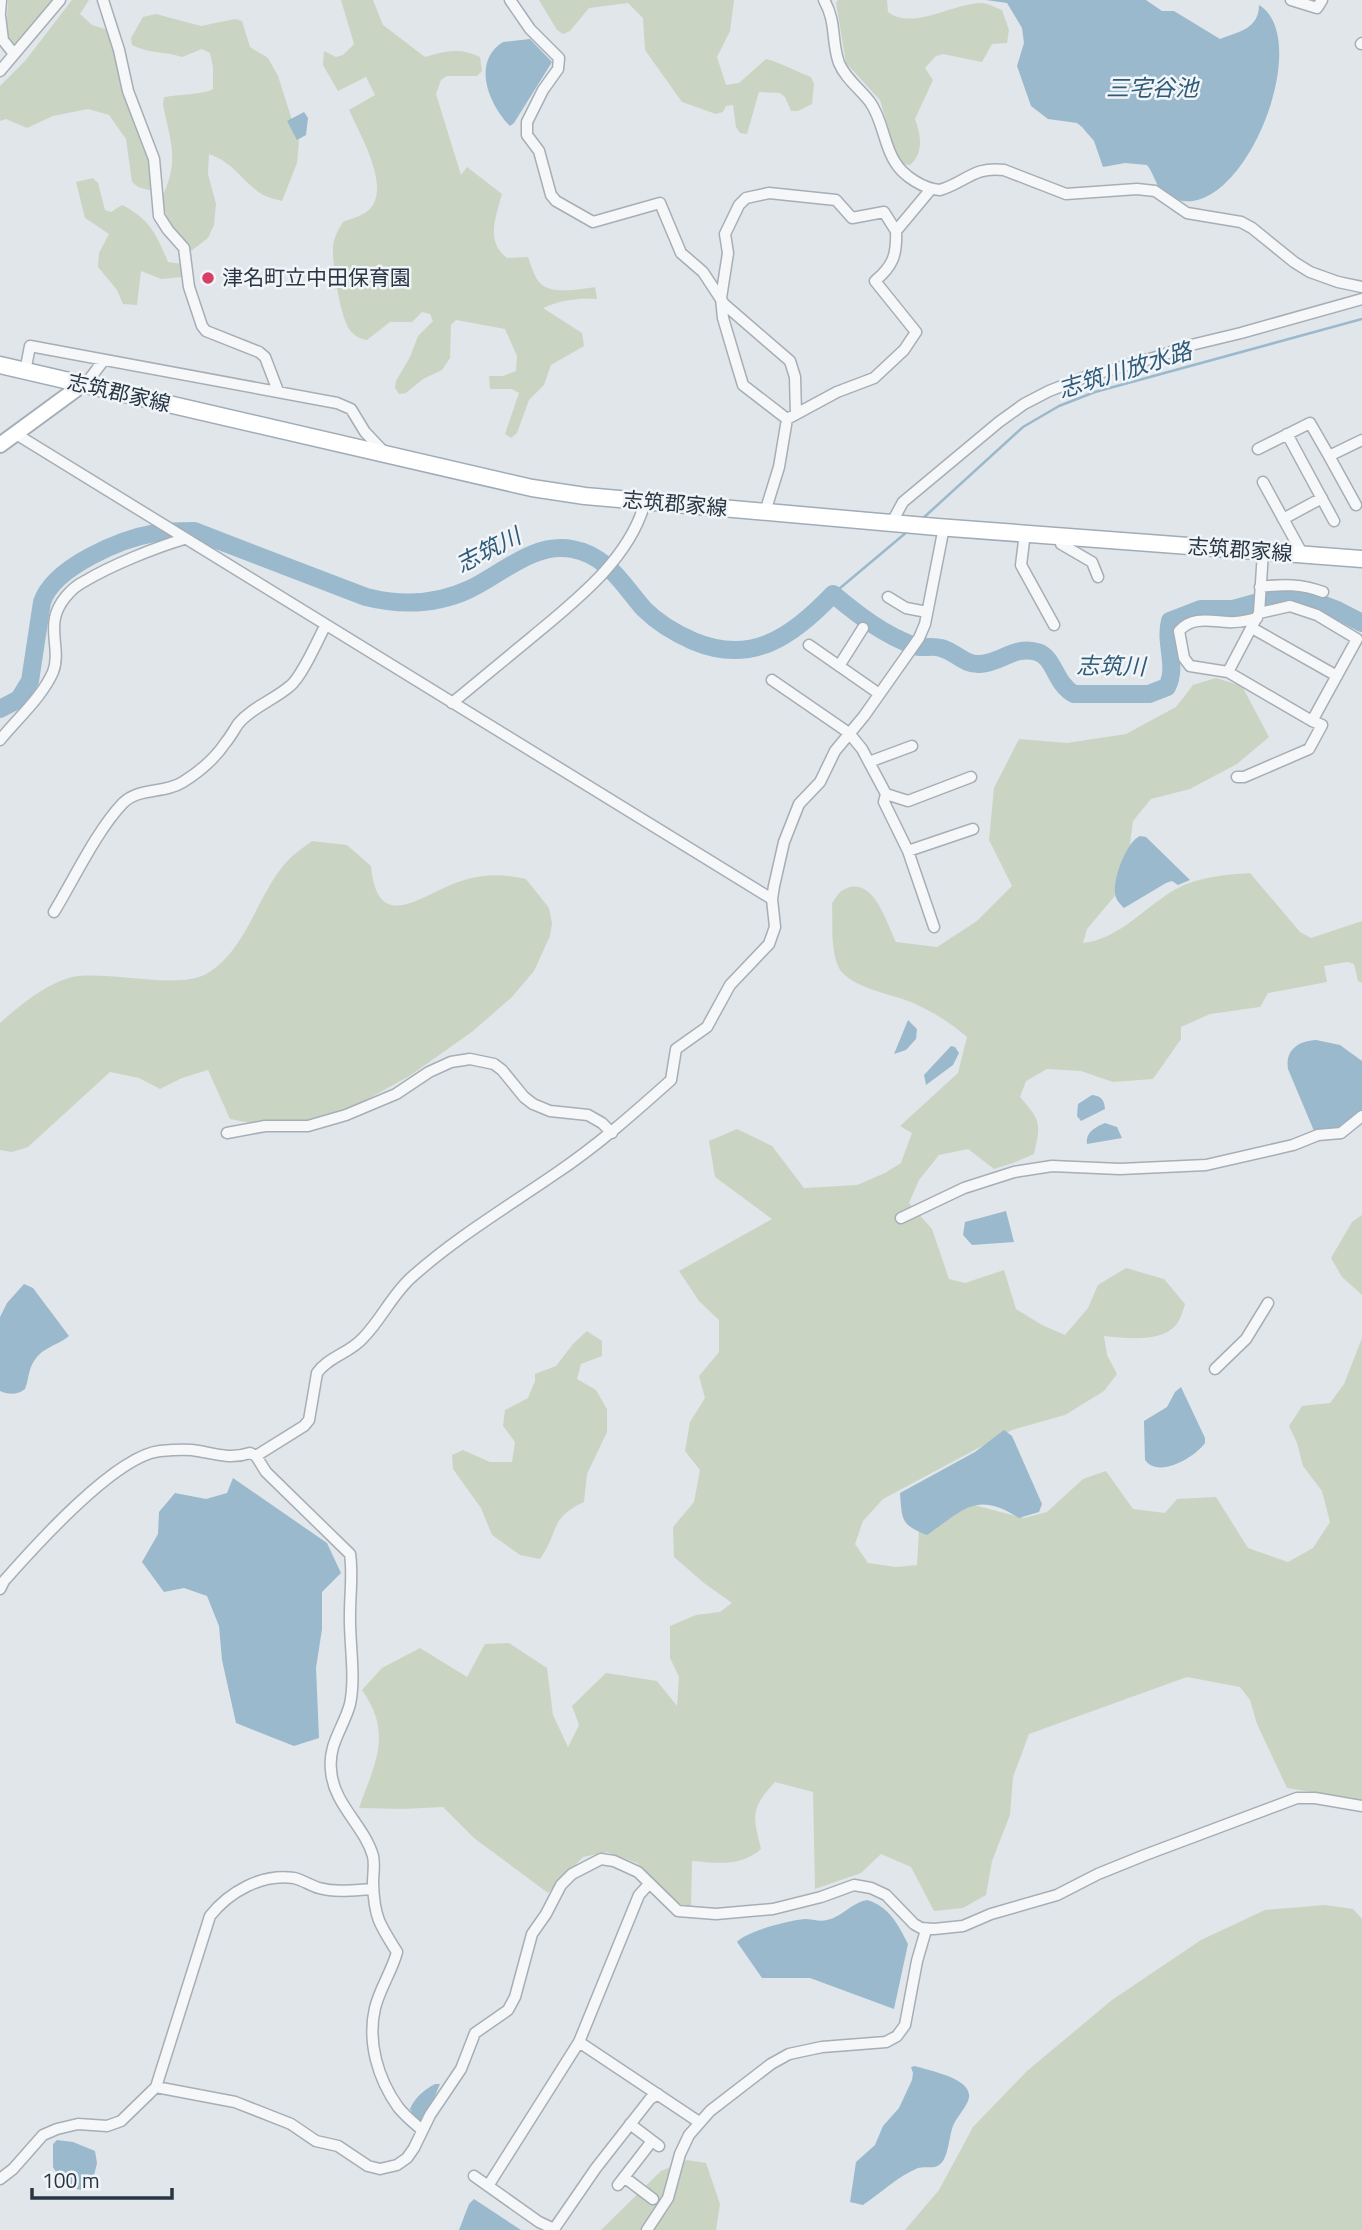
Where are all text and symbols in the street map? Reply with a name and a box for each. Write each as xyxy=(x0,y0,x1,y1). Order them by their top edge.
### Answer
water label: 三宅谷池 xyxy=(1106,70,1200,105)
place label: 津名町立中田保育園 xyxy=(222,261,411,293)
marker: 津名町立中田保育園 xyxy=(200,270,216,286)
water label: 志筑川放水路 xyxy=(1054,332,1198,406)
street label: 志筑郡家線 xyxy=(64,365,174,419)
street label: 志筑郡家線 xyxy=(621,482,729,524)
water label: 志筑川 xyxy=(449,517,529,581)
street label: 志筑郡家線 xyxy=(1187,529,1294,569)
water label: 志筑川 xyxy=(1076,647,1149,684)
scale bar xyxy=(32,2156,172,2200)
text: 100 m xyxy=(42,2164,99,2196)

